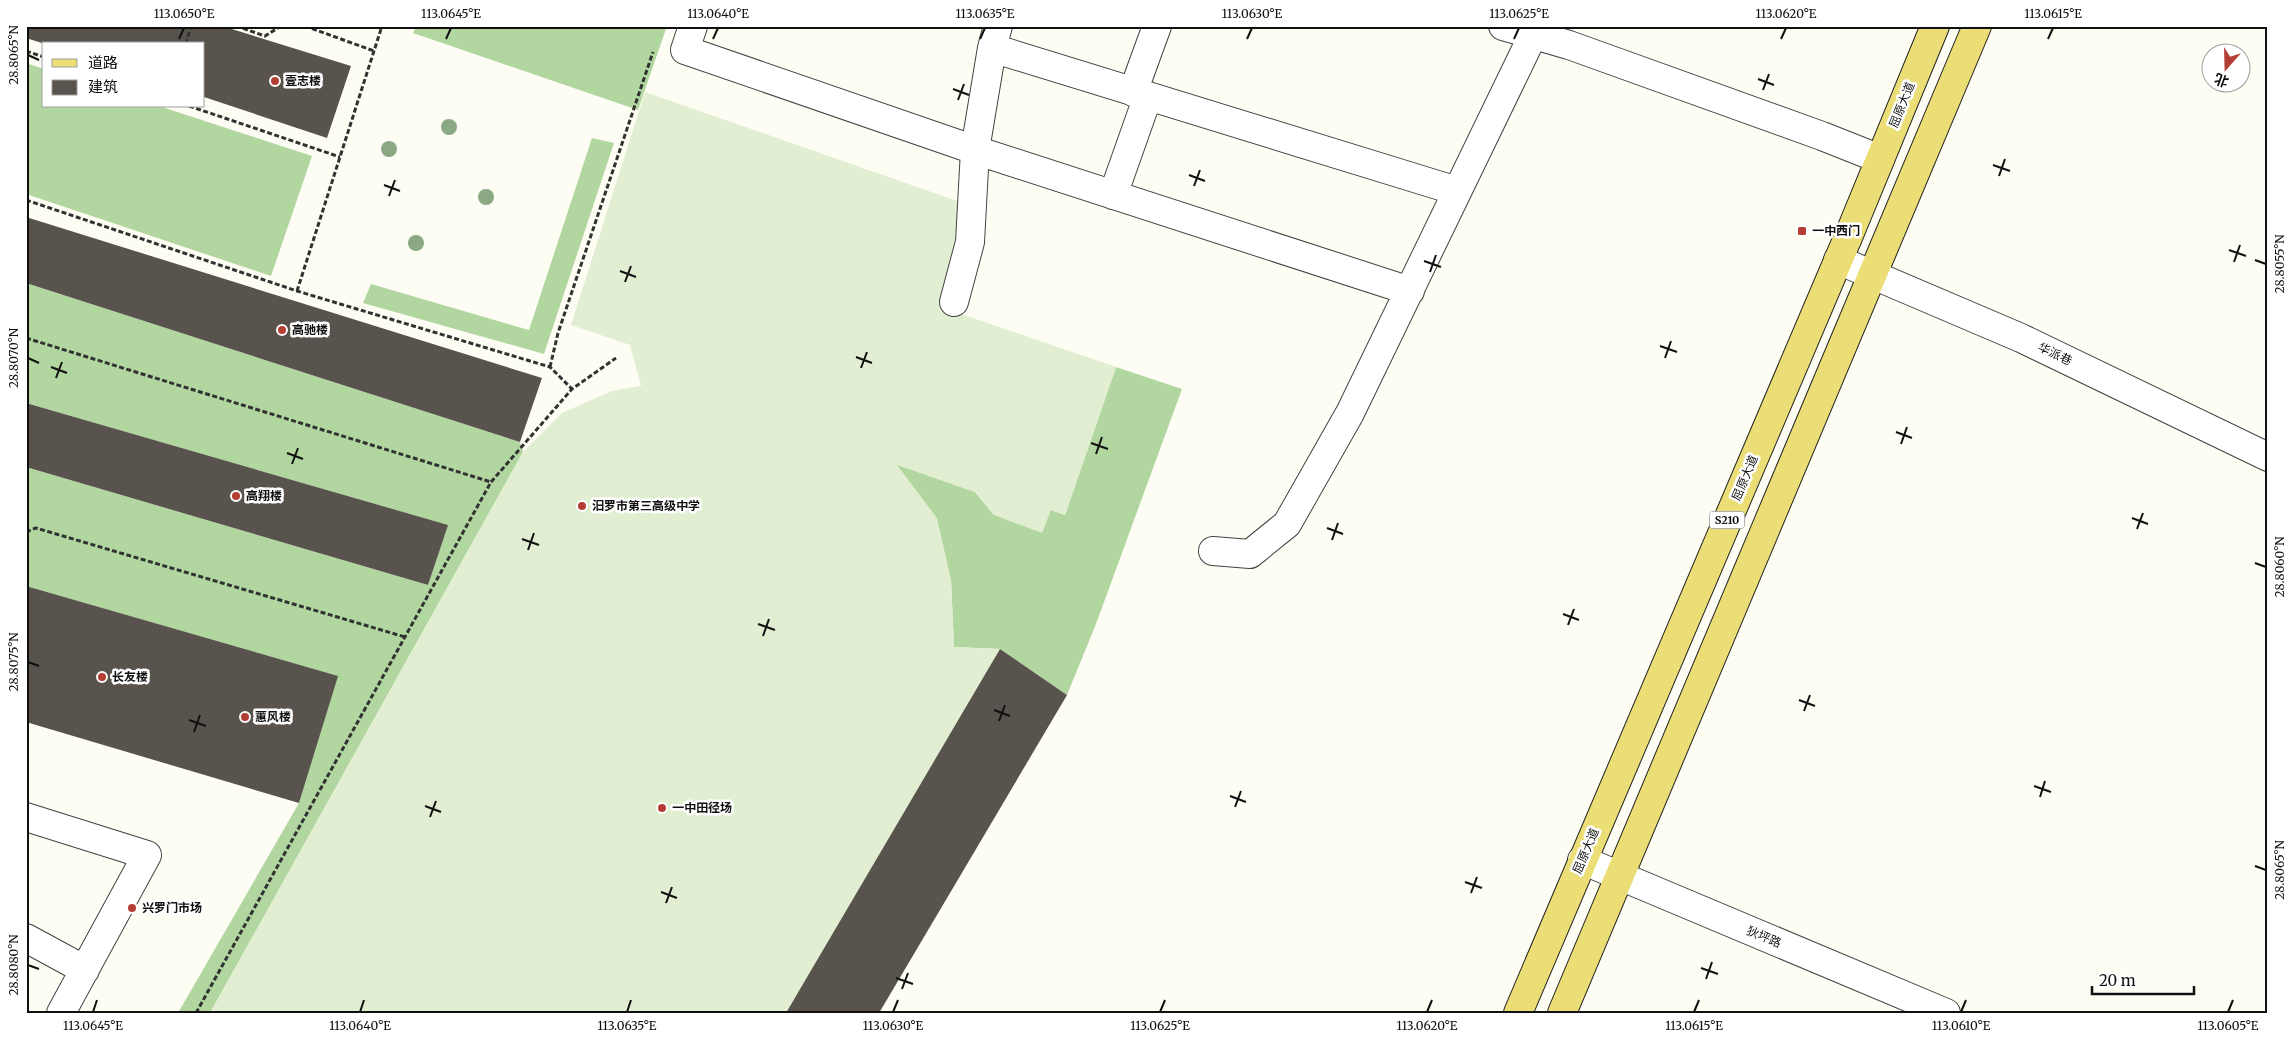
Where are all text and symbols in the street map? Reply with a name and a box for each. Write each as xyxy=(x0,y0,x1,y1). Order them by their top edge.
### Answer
text: 113.0650°E xyxy=(154,6,215,21)
text: 113.0645°E xyxy=(421,6,481,21)
text: 113.0640°E xyxy=(687,6,749,21)
text: 113.0635°E xyxy=(956,6,1015,21)
text: 113.0630°E xyxy=(1222,6,1283,21)
text: 113.0625°E xyxy=(1489,6,1549,21)
text: 113.0620°E xyxy=(1756,6,1817,21)
text: 113.0615°E xyxy=(2024,6,2082,21)
text: 28.8065°N xyxy=(6,24,21,85)
legend xyxy=(42,42,205,108)
north arrow xyxy=(2202,42,2252,92)
text: 道路 xyxy=(88,53,118,72)
text: 北 xyxy=(2212,69,2231,91)
place label: 壹志楼 xyxy=(285,73,321,88)
marker: 壹志楼 xyxy=(269,75,281,87)
text: 建筑 xyxy=(88,77,118,96)
street label: 屈原大道 xyxy=(1886,80,1917,130)
place label: 一中西门 xyxy=(1812,223,1860,238)
marker: 一中西门 xyxy=(1796,225,1808,237)
text: 28.8055°N xyxy=(2272,234,2287,294)
place label: 高驰楼 xyxy=(292,322,328,337)
marker: 高驰楼 xyxy=(276,324,288,336)
text: 28.8070°N xyxy=(6,327,21,388)
street label: 华派巷 xyxy=(2036,339,2075,368)
street label: 屈原大道 xyxy=(1728,453,1761,503)
place label: 高翔楼 xyxy=(246,488,282,503)
marker: 高翔楼 xyxy=(230,490,242,502)
place label: 汨罗市第三高级中学 xyxy=(592,498,700,513)
marker: 汨罗市第三高级中学 xyxy=(576,500,588,512)
road number: S210 xyxy=(1710,512,1744,528)
text: 28.8060°N xyxy=(2272,536,2287,598)
text: 28.8075°N xyxy=(6,632,21,692)
place label: 长友楼 xyxy=(112,669,148,684)
marker: 长友楼 xyxy=(96,671,108,683)
place label: 蕙风楼 xyxy=(255,709,291,724)
marker: 蕙风楼 xyxy=(239,711,251,723)
place label: 一中田径场 xyxy=(672,800,732,815)
marker: 一中田径场 xyxy=(656,802,668,814)
street label: 屈原大道 xyxy=(1569,826,1602,876)
text: 28.8065°N xyxy=(2272,839,2287,900)
place label: 兴罗门市场 xyxy=(142,900,202,915)
marker: 兴罗门市场 xyxy=(126,902,138,914)
street label: 狄坪路 xyxy=(1745,923,1784,950)
text: 28.8080°N xyxy=(6,934,21,995)
scale bar xyxy=(2092,964,2194,996)
text: 20 m xyxy=(2099,971,2136,990)
text: 113.0645°E xyxy=(63,1018,123,1033)
text: 113.0640°E xyxy=(329,1018,391,1033)
text: 113.0635°E xyxy=(598,1018,657,1033)
text: 113.0630°E xyxy=(863,1018,924,1033)
text: 113.0625°E xyxy=(1130,1018,1190,1033)
text: 113.0620°E xyxy=(1397,1018,1458,1033)
text: 113.0615°E xyxy=(1665,1018,1723,1033)
text: 113.0610°E xyxy=(1932,1018,1991,1033)
text: 113.0605°E xyxy=(2198,1018,2259,1033)

